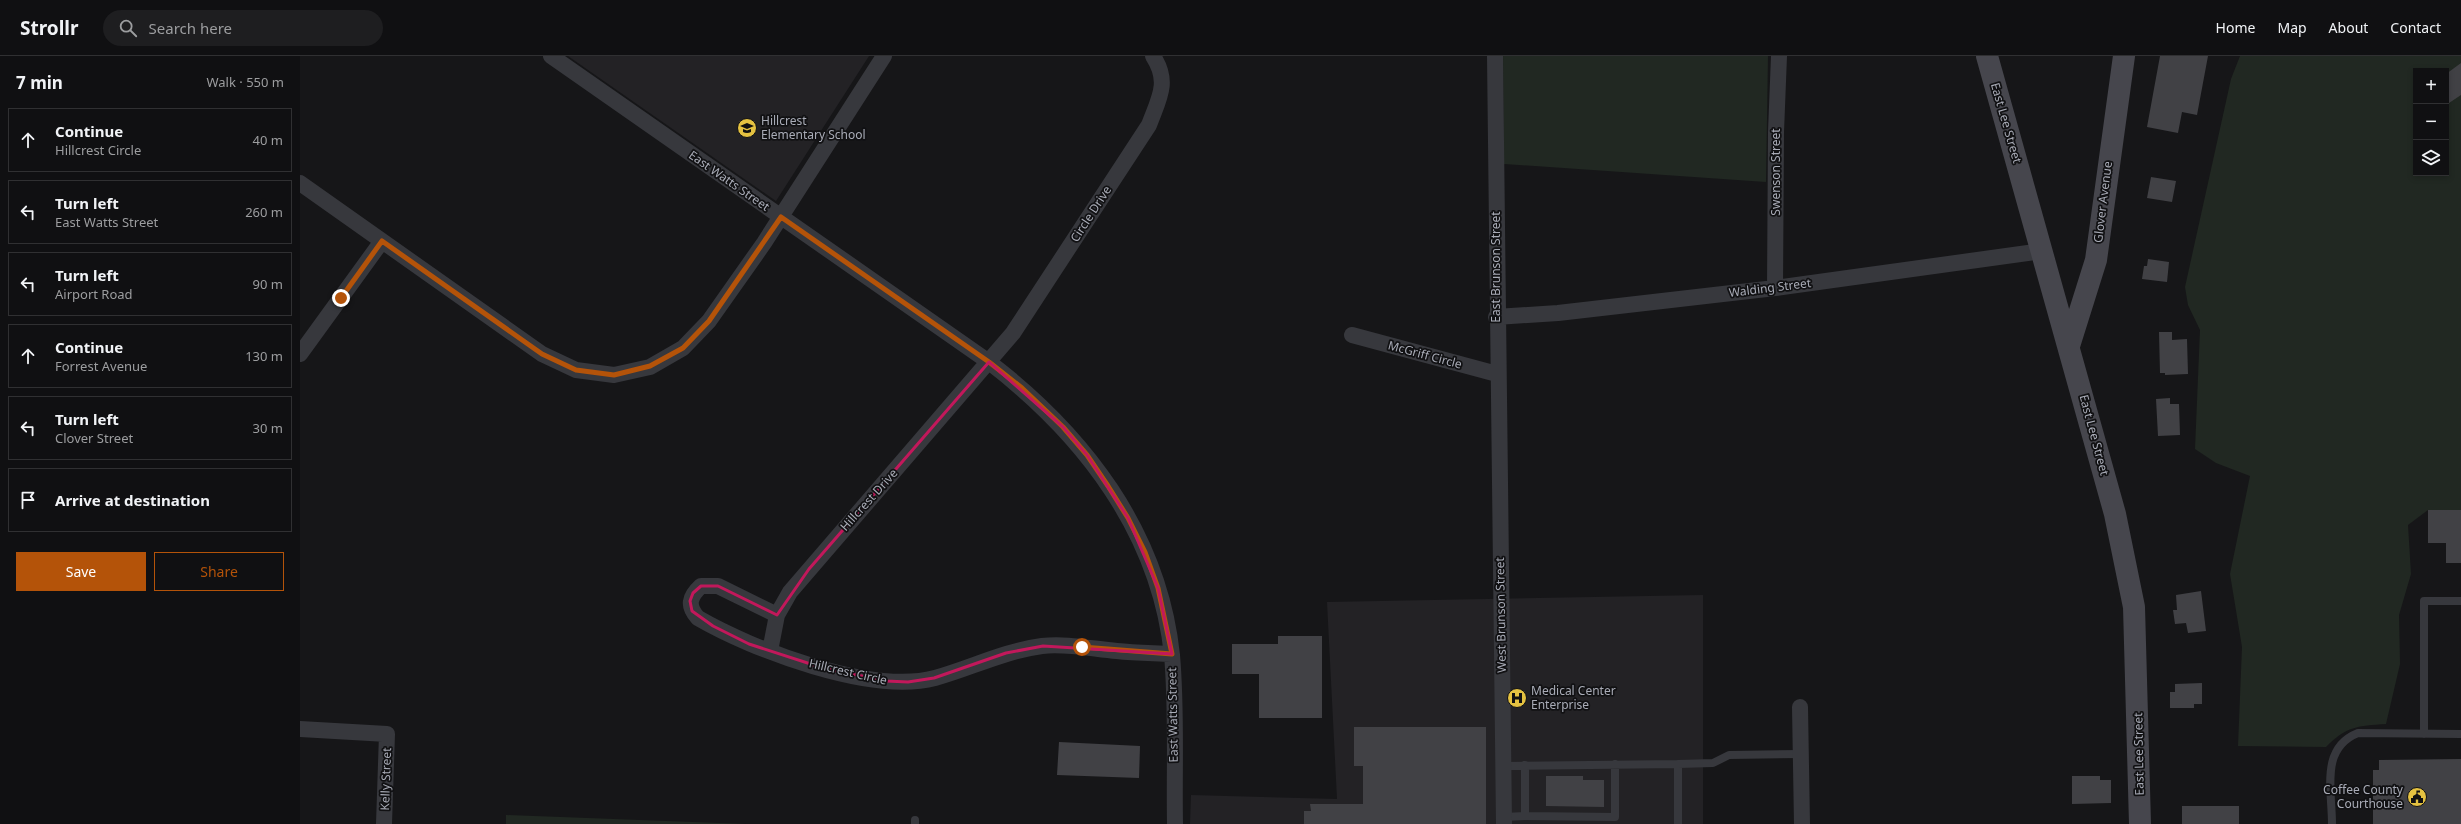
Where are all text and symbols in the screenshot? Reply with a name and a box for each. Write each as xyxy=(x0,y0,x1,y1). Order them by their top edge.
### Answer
search box xyxy=(103,10,383,46)
text: Strollr xyxy=(20,15,79,41)
icon: search xyxy=(117,17,139,39)
text: Search here xyxy=(149,18,232,38)
text: Home xyxy=(2216,18,2255,37)
text: Map xyxy=(2277,18,2307,37)
text: About xyxy=(2329,18,2368,37)
text: Contact xyxy=(2390,18,2441,37)
map controls xyxy=(2413,68,2449,176)
button: + xyxy=(2413,68,2449,104)
text: 7 min xyxy=(16,71,63,94)
text: Walk · 550 m xyxy=(206,73,284,91)
street label: East Lee Street xyxy=(1987,81,2026,166)
button: − xyxy=(2413,104,2449,140)
place label: Hillcrest Elementary School xyxy=(761,112,866,143)
school or university icon: Hillcrest Elementary School xyxy=(736,117,758,139)
text: Continue xyxy=(55,121,123,141)
street label: Swenson Street xyxy=(1767,128,1784,216)
icon: ahead xyxy=(17,129,39,151)
text: 40 m xyxy=(253,131,283,149)
button: layers xyxy=(2413,140,2449,176)
text: Hillcrest Circle xyxy=(55,141,141,159)
street label: East Watts Street xyxy=(685,146,774,215)
street label: Glover Avenue xyxy=(2089,160,2116,244)
street label: Circle Drive xyxy=(1066,182,1115,245)
text: Turn left xyxy=(55,193,119,213)
icon: left xyxy=(17,201,39,223)
text: 260 m xyxy=(245,203,283,221)
street label: East Brunson Street xyxy=(1487,211,1504,323)
text: East Watts Street xyxy=(55,213,158,231)
text: Turn left xyxy=(55,265,119,285)
icon: left xyxy=(17,273,39,295)
street label: Walding Street xyxy=(1728,274,1813,301)
text: 90 m xyxy=(253,275,283,293)
text: Airport Road xyxy=(55,285,133,303)
route end xyxy=(332,289,350,307)
street label: McGriff Circle xyxy=(1386,336,1464,373)
text: Continue xyxy=(55,337,123,357)
icon: ahead xyxy=(17,345,39,367)
text: 130 m xyxy=(245,347,283,365)
text: Forrest Avenue xyxy=(55,357,147,375)
street label: East Lee Street xyxy=(2076,393,2114,478)
text: Turn left xyxy=(55,409,119,429)
icon: left xyxy=(17,417,39,439)
text: 30 m xyxy=(253,419,283,437)
text: Clover Street xyxy=(55,429,133,447)
street label: Hillcrest Drive xyxy=(836,465,901,534)
icon: arrive xyxy=(17,489,39,511)
text: Arrive at destination xyxy=(55,490,210,510)
button: Save xyxy=(16,552,146,591)
button: Share xyxy=(154,552,284,591)
street label: West Brunson Street xyxy=(1491,556,1510,673)
route start xyxy=(1073,638,1091,656)
street label: Hillcrest Circle xyxy=(807,654,889,689)
street label: East Watts Street xyxy=(1163,667,1182,763)
place label: Medical Center Enterprise xyxy=(1531,682,1616,713)
hospital icon: Medical Center Enterprise xyxy=(1506,687,1528,709)
street label: East Lee Street xyxy=(2129,712,2148,796)
street label: Kelly Street xyxy=(376,746,395,811)
place label: Coffee County Courthouse xyxy=(2323,781,2404,812)
public building icon: Coffee County Courthouse xyxy=(2406,786,2428,808)

